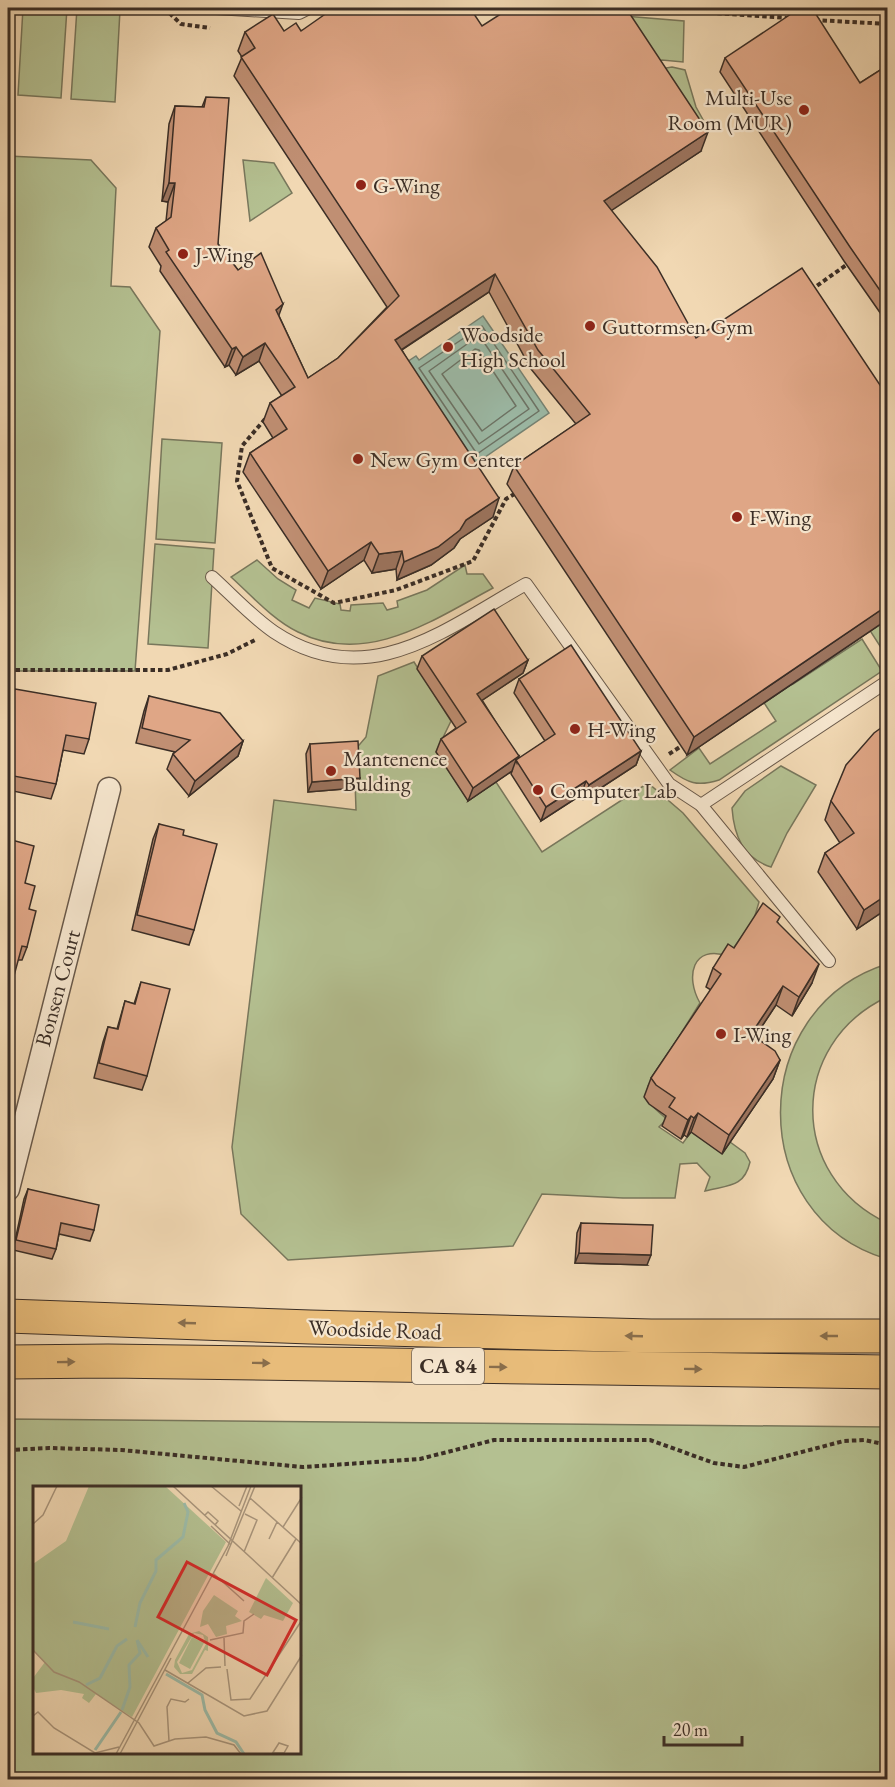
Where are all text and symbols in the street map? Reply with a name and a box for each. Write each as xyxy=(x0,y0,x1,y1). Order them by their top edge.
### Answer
place label: Multi-Use Room (MUR) xyxy=(667,83,792,137)
marker: Multi-Use Room (MUR) xyxy=(797,103,811,117)
place label: G-Wing xyxy=(373,171,440,200)
marker: G-Wing xyxy=(354,178,368,192)
place label: J-Wing xyxy=(193,240,254,269)
marker: J-Wing xyxy=(176,247,190,261)
place label: Guttormsen Gym xyxy=(602,312,753,341)
marker: Guttormsen Gym xyxy=(583,319,597,333)
place label: Woodside High School xyxy=(460,320,566,374)
marker: Woodside High School xyxy=(441,340,455,354)
place label: New Gym Center xyxy=(370,445,522,474)
marker: New Gym Center xyxy=(351,452,365,466)
place label: F-Wing xyxy=(749,503,811,532)
marker: F-Wing xyxy=(730,510,744,524)
place label: H-Wing xyxy=(587,715,656,744)
marker: H-Wing xyxy=(568,722,582,736)
place label: Mantenence Bulding xyxy=(343,744,448,798)
marker: Mantenence Bulding xyxy=(324,764,338,778)
place label: Computer Lab xyxy=(550,776,677,805)
marker: Computer Lab xyxy=(531,783,545,797)
street label: Bonsen Court xyxy=(28,927,87,1050)
place label: I-Wing xyxy=(733,1020,792,1049)
marker: I-Wing xyxy=(714,1027,728,1041)
street label: Woodside Road xyxy=(308,1313,443,1346)
one-way arrow xyxy=(178,1318,197,1327)
one-way arrow xyxy=(625,1331,644,1341)
one-way arrow xyxy=(820,1331,839,1341)
road number: CA 84 xyxy=(412,1348,484,1384)
one-way arrow xyxy=(56,1357,75,1366)
one-way arrow xyxy=(251,1358,270,1368)
one-way arrow xyxy=(488,1362,507,1371)
one-way arrow xyxy=(683,1364,702,1374)
inset map xyxy=(33,1486,302,1754)
scale bar xyxy=(664,1709,742,1747)
text: 20 m xyxy=(673,1718,708,1741)

